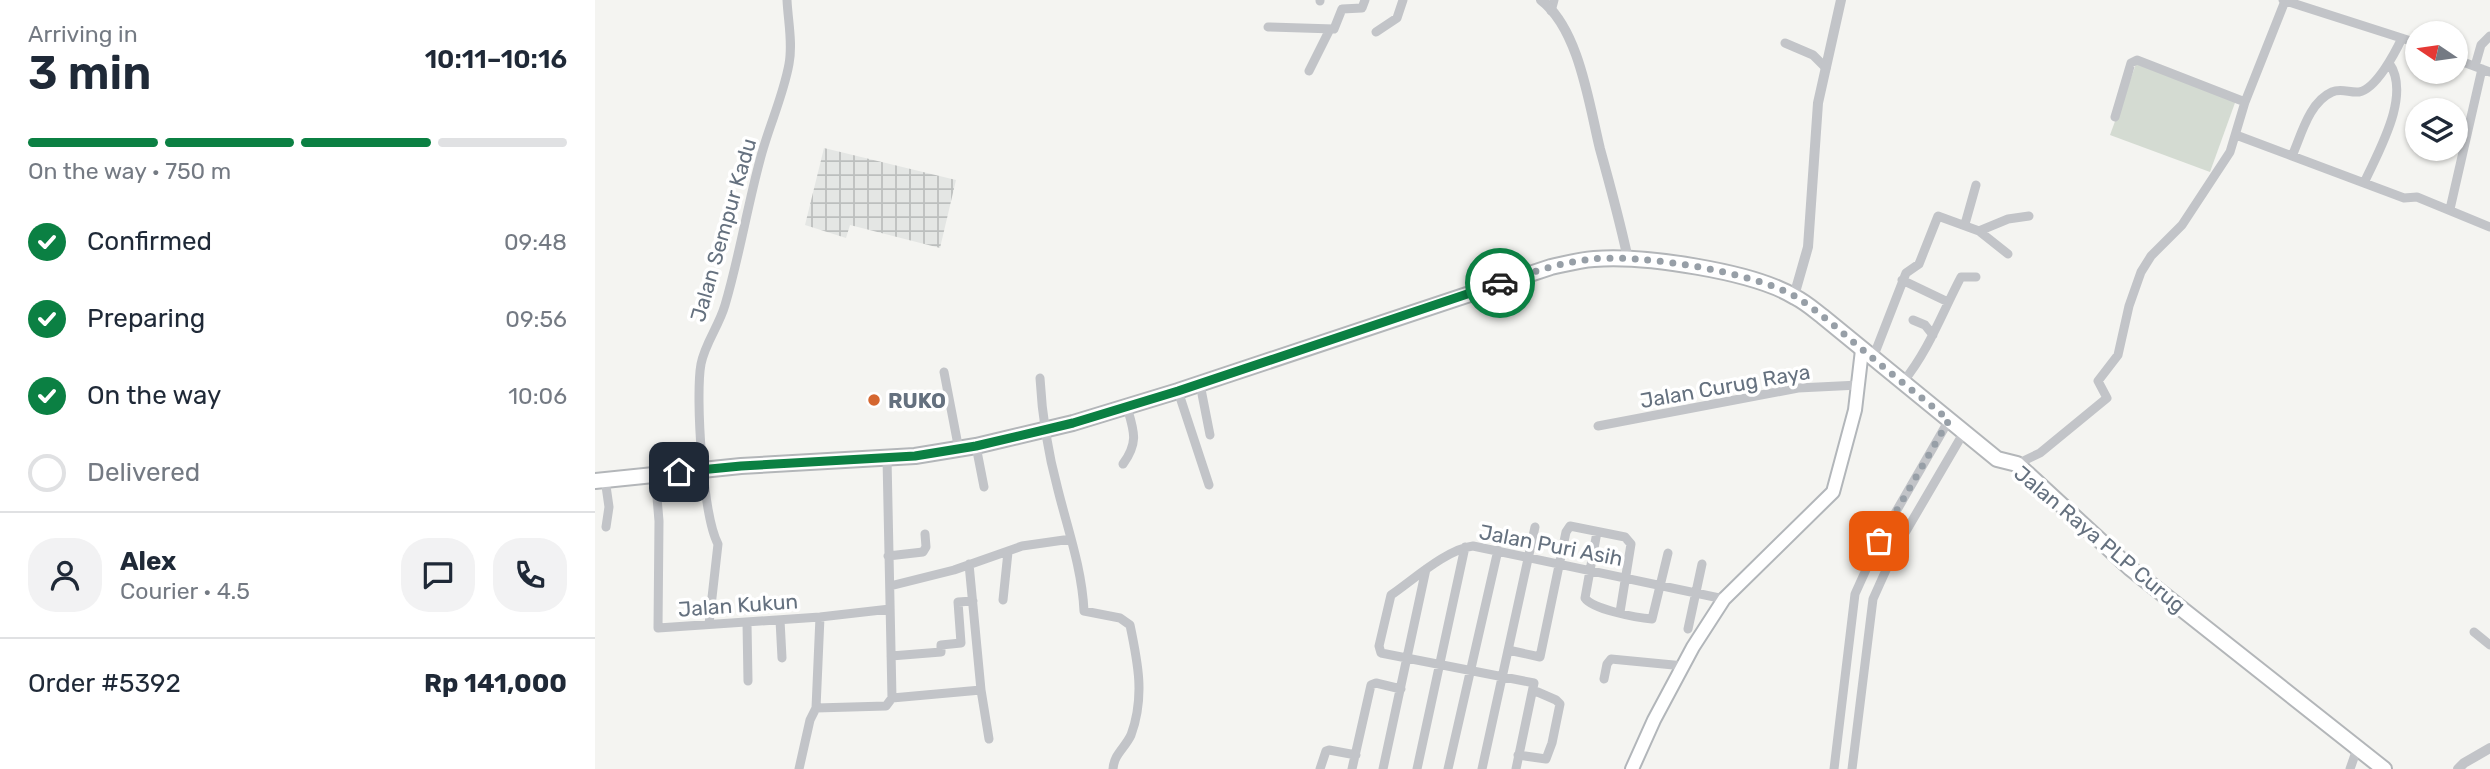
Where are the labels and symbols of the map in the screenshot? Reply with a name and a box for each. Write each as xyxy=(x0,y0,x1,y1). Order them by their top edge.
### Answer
north arrow xyxy=(2405,21,2467,84)
street label: Jalan Sempur Kadu xyxy=(685,135,761,325)
courier xyxy=(1465,248,1535,318)
street label: Jalan Curug Raya xyxy=(1638,359,1812,413)
place label: RUKO xyxy=(888,388,946,413)
marker: RUKO xyxy=(866,392,882,408)
pin xyxy=(649,442,709,502)
street label: Jalan Raya PLP Curug xyxy=(2009,460,2191,618)
pin xyxy=(1849,511,1909,571)
street label: Jalan Puri Asih xyxy=(1477,519,1625,571)
street label: Jalan Kukun xyxy=(677,588,799,622)

